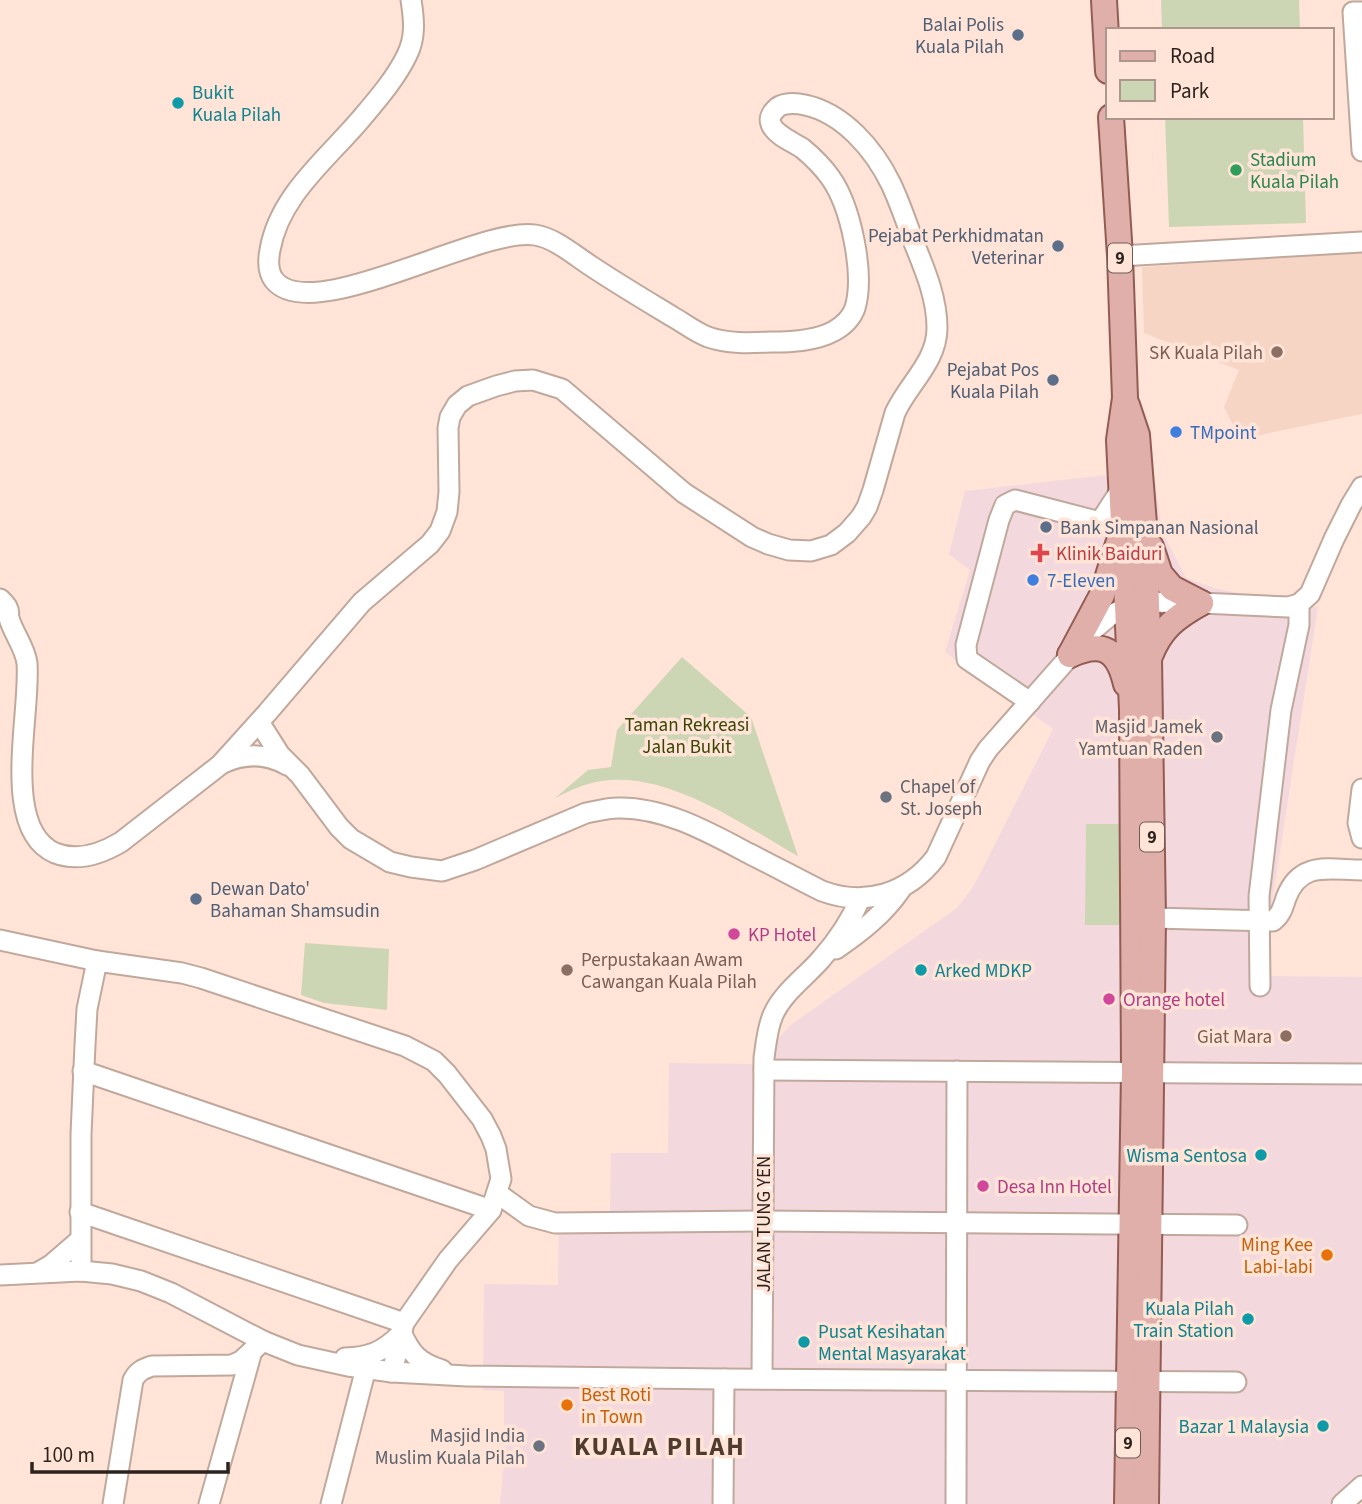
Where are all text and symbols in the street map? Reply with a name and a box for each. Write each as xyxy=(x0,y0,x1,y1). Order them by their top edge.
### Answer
place label: Balai Polis Kuala Pilah xyxy=(915,12,1004,61)
marker: Balai Polis Kuala Pilah xyxy=(1010,27,1026,43)
legend xyxy=(1106,28,1334,119)
text: Road xyxy=(1170,41,1215,71)
text: Park xyxy=(1170,76,1210,106)
place label: Bukit Kuala Pilah xyxy=(192,80,281,129)
marker: Bukit Kuala Pilah xyxy=(170,95,186,111)
place label: Stadium Kuala Pilah xyxy=(1250,147,1339,196)
marker: Stadium Kuala Pilah xyxy=(1228,162,1244,178)
place label: Pejabat Perkhidmatan Veterinar xyxy=(868,223,1044,272)
marker: Pejabat Perkhidmatan Veterinar xyxy=(1050,238,1066,254)
road number: 9 xyxy=(1108,244,1132,272)
place label: SK Kuala Pilah xyxy=(1149,340,1263,367)
marker: SK Kuala Pilah xyxy=(1269,344,1285,360)
place label: Pejabat Pos Kuala Pilah xyxy=(947,357,1039,406)
marker: Pejabat Pos Kuala Pilah xyxy=(1045,372,1061,388)
place label: TMpoint xyxy=(1190,420,1257,447)
marker: TMpoint xyxy=(1168,424,1184,440)
place label: Bank Simpanan Nasional xyxy=(1060,515,1259,542)
marker: Bank Simpanan Nasional xyxy=(1038,519,1054,535)
place label: Klinik Baiduri xyxy=(1056,541,1162,568)
marker: Klinik Baiduri xyxy=(1030,543,1050,563)
place label: 7-Eleven xyxy=(1047,568,1115,595)
marker: 7-Eleven xyxy=(1025,572,1041,588)
park label: Taman Rekreasi Jalan Bukit xyxy=(624,712,750,761)
place label: Masjid Jamek Yamtuan Raden xyxy=(1078,714,1204,763)
marker: Masjid Jamek Yamtuan Raden xyxy=(1209,729,1225,745)
place label: Chapel of St. Joseph xyxy=(900,774,982,823)
marker: Chapel of St. Joseph xyxy=(878,789,894,805)
road number: 9 xyxy=(1140,822,1164,852)
place label: Dewan Dato' Bahaman Shamsudin xyxy=(210,876,380,925)
marker: Dewan Dato' Bahaman Shamsudin xyxy=(188,891,204,907)
place label: KP Hotel xyxy=(748,922,816,949)
marker: KP Hotel xyxy=(726,926,742,942)
place label: Perpustakaan Awam Cawangan Kuala Pilah xyxy=(581,947,757,996)
place label: Arked MDKP xyxy=(935,958,1032,985)
marker: Perpustakaan Awam Cawangan Kuala Pilah xyxy=(559,962,575,978)
marker: Arked MDKP xyxy=(913,962,929,978)
place label: Orange hotel xyxy=(1123,987,1225,1014)
marker: Orange hotel xyxy=(1101,991,1117,1007)
place label: Giat Mara xyxy=(1197,1024,1272,1051)
marker: Giat Mara xyxy=(1278,1028,1294,1044)
place label: Wisma Sentosa xyxy=(1126,1143,1247,1170)
marker: Wisma Sentosa xyxy=(1253,1147,1269,1163)
street label: JALAN TUNG YEN xyxy=(751,1156,778,1292)
place label: Desa Inn Hotel xyxy=(997,1174,1112,1201)
marker: Desa Inn Hotel xyxy=(975,1178,991,1194)
place label: Ming Kee Labi-labi xyxy=(1241,1232,1313,1281)
marker: Ming Kee Labi-labi xyxy=(1319,1247,1335,1263)
place label: Kuala Pilah Train Station xyxy=(1133,1296,1234,1345)
marker: Kuala Pilah Train Station xyxy=(1240,1311,1256,1327)
place label: Pusat Kesihatan Mental Masyarakat xyxy=(818,1319,967,1368)
marker: Pusat Kesihatan Mental Masyarakat xyxy=(796,1334,812,1350)
place label: Best Roti in Town xyxy=(581,1382,651,1431)
marker: Best Roti in Town xyxy=(559,1397,575,1413)
place label: Bazar 1 Malaysia xyxy=(1179,1414,1309,1441)
marker: Bazar 1 Malaysia xyxy=(1315,1418,1331,1434)
place label: Masjid India Muslim Kuala Pilah xyxy=(375,1423,525,1472)
district label: KUALA PILAH xyxy=(574,1428,746,1465)
road number: 9 xyxy=(1116,1428,1140,1458)
scale bar xyxy=(32,1430,228,1474)
marker: Masjid India Muslim Kuala Pilah xyxy=(531,1438,547,1454)
text: 100 m xyxy=(42,1440,95,1470)

